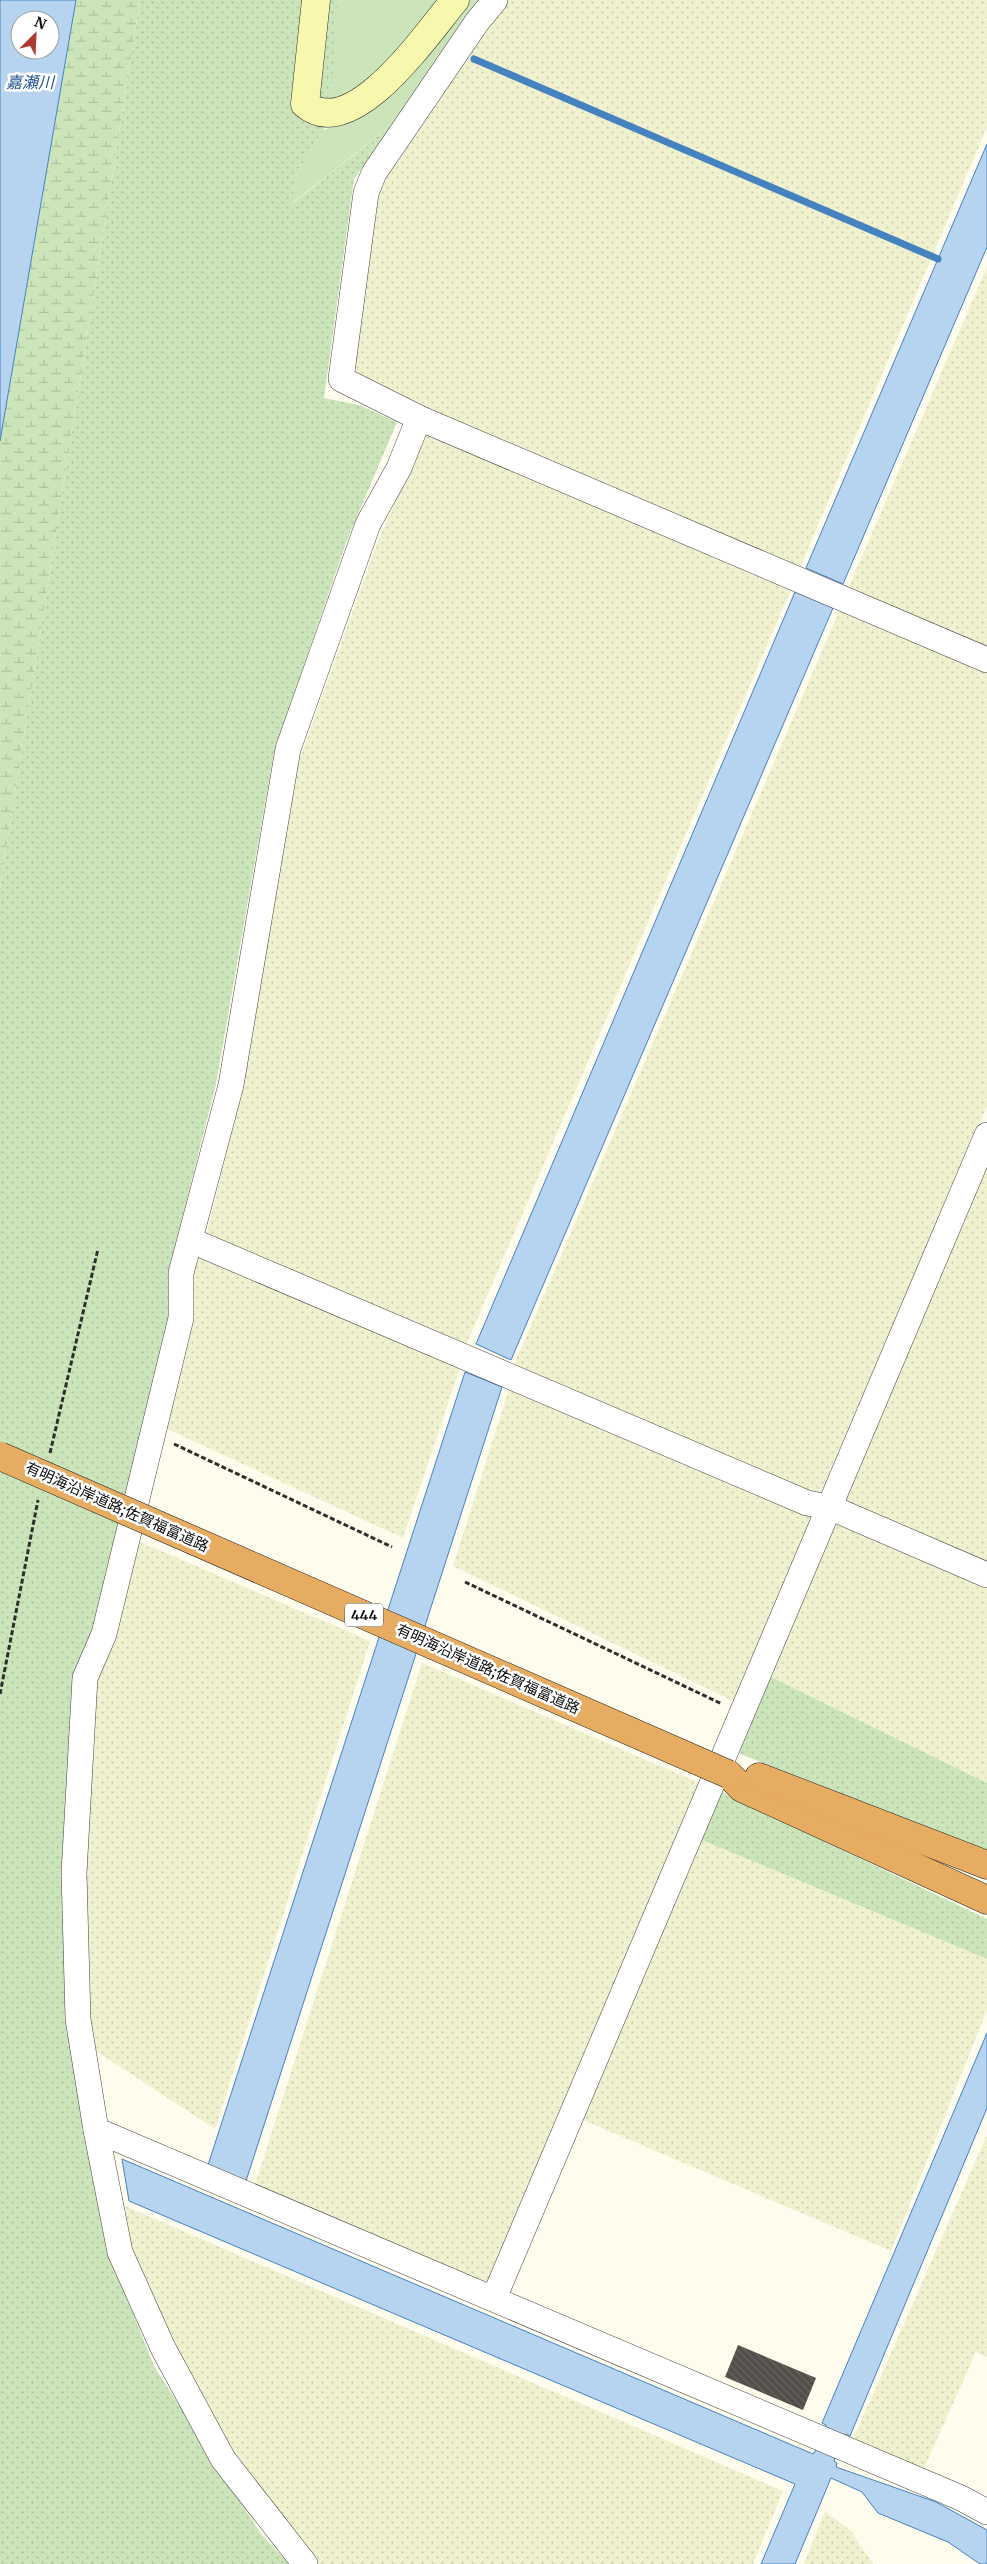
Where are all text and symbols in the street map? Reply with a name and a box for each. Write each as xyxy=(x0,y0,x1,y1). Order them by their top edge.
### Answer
north arrow xyxy=(10,10,60,60)
text: N xyxy=(32,13,49,34)
water label: 嘉瀬川 xyxy=(6,72,56,92)
street label: 有明海沿岸道路;佐賀福富道路 xyxy=(23,1457,212,1556)
road number: 444 xyxy=(345,1604,383,1626)
street label: 有明海沿岸道路;佐賀福富道路 xyxy=(394,1619,583,1718)

